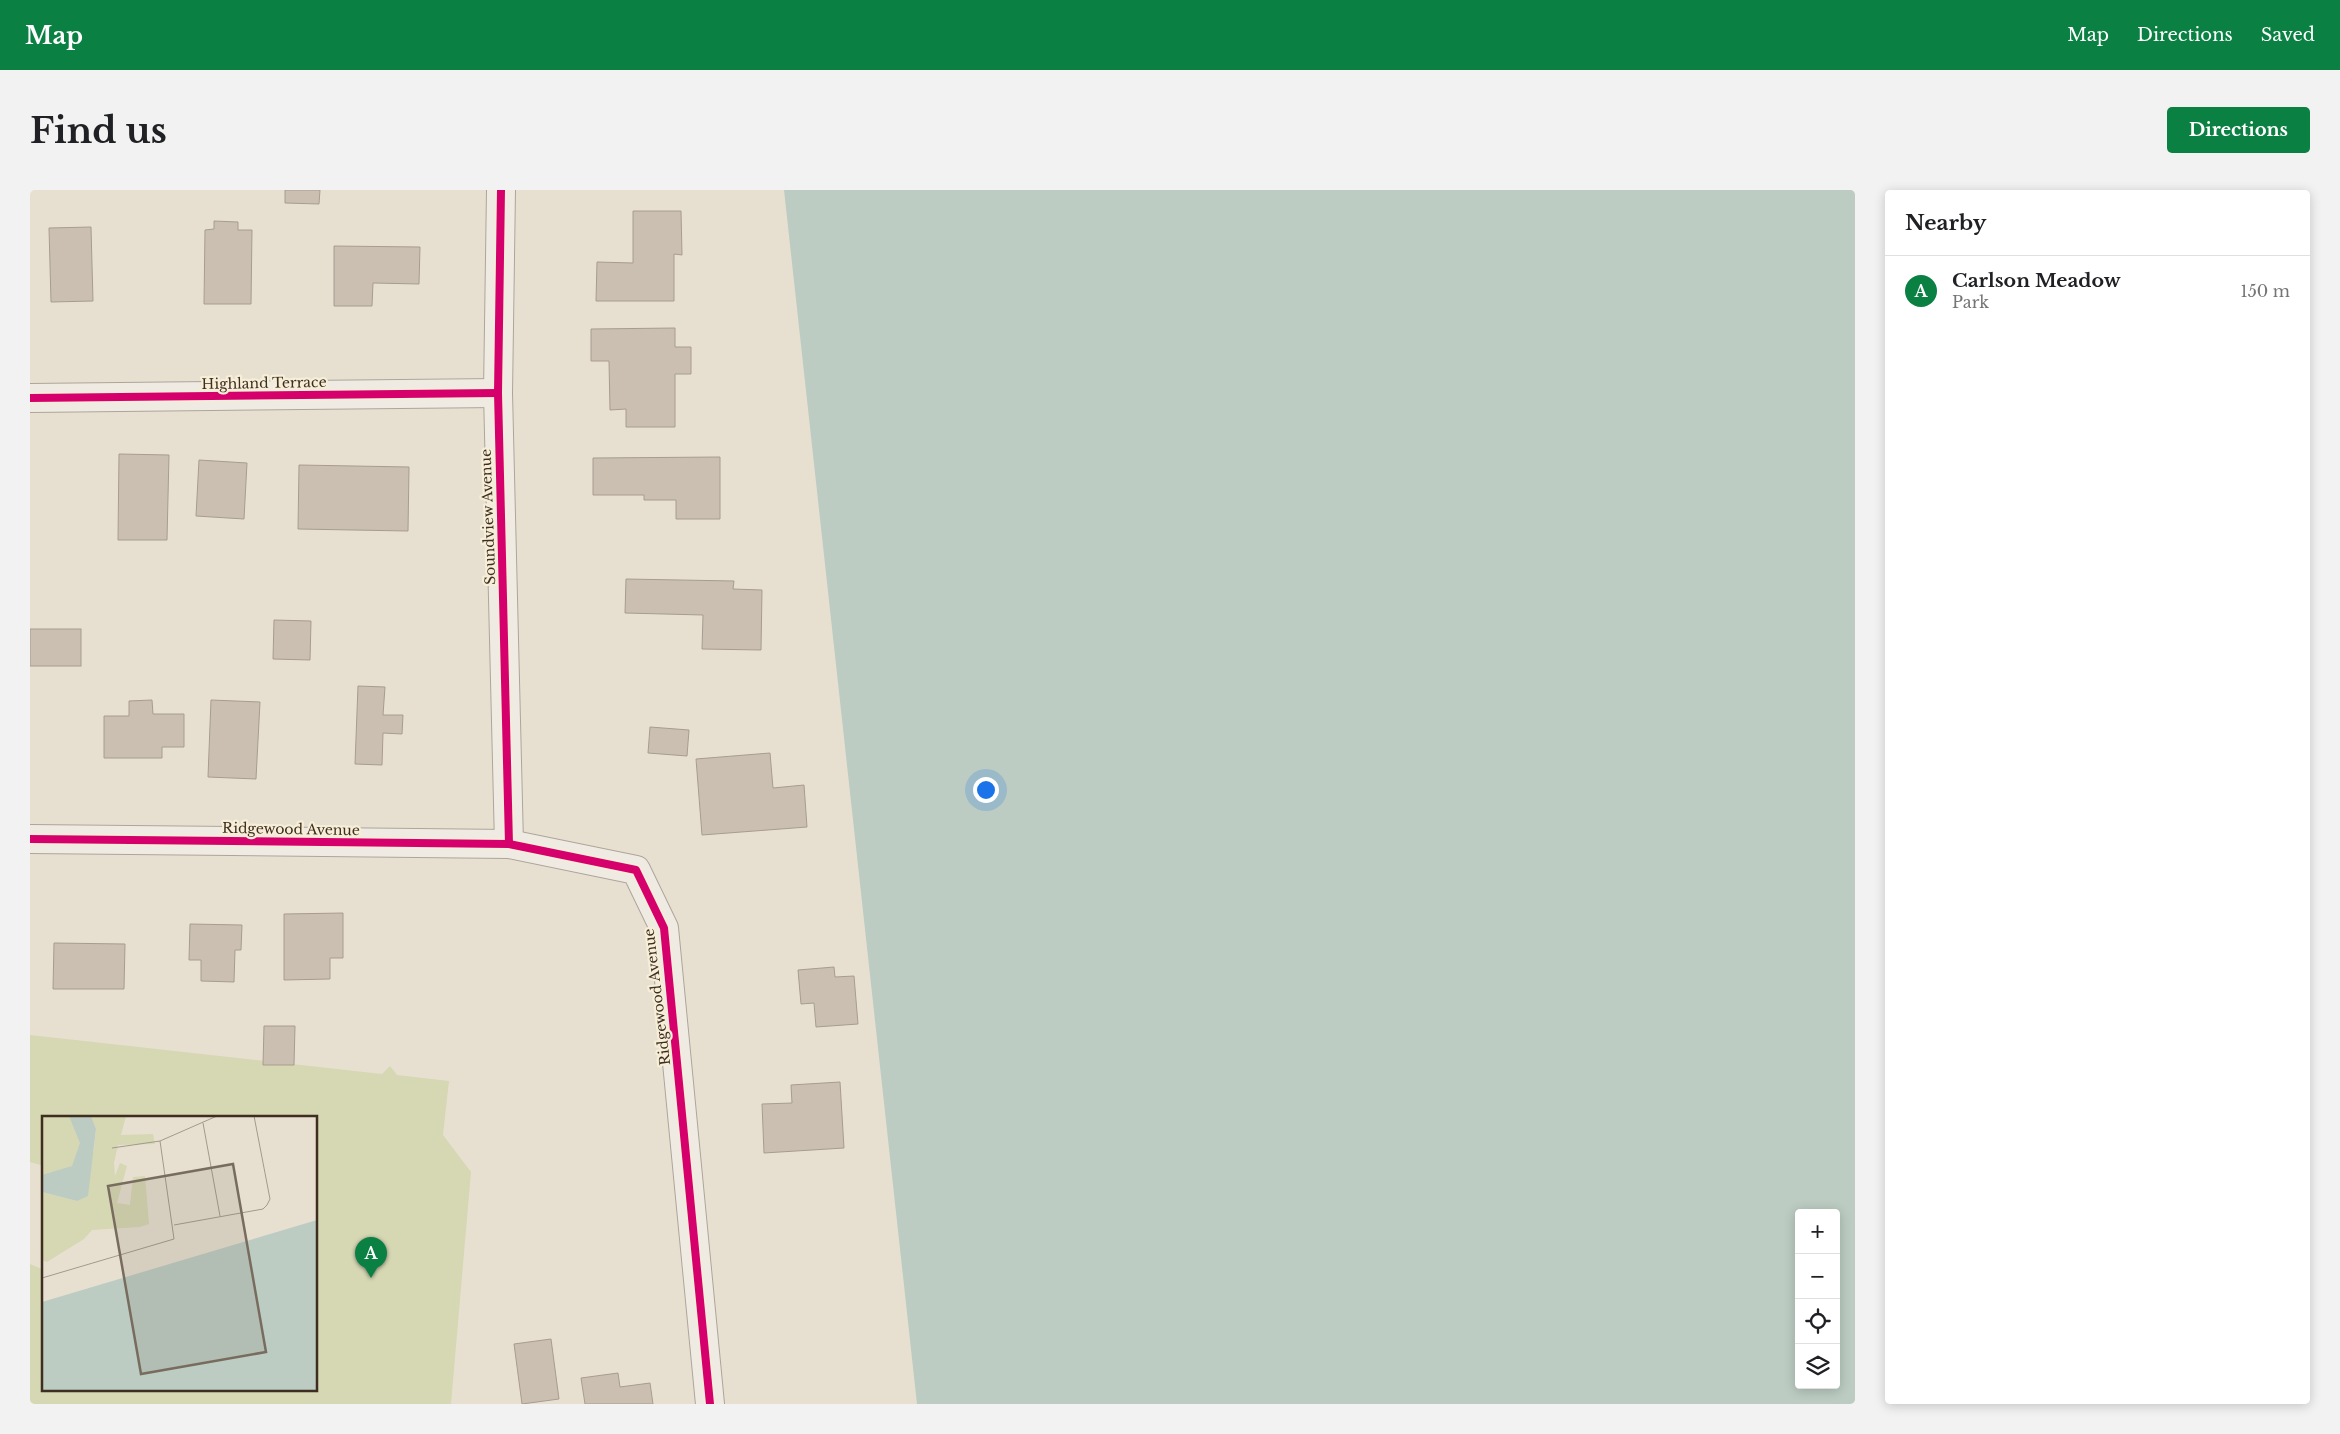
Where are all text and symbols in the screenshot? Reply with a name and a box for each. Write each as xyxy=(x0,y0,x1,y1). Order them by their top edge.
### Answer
text: Map xyxy=(25,21,83,50)
text: Map xyxy=(2067,24,2109,46)
text: Directions xyxy=(2137,24,2233,46)
text: Saved xyxy=(2261,24,2315,46)
button: Directions xyxy=(2167,107,2310,153)
text: Find us xyxy=(30,109,167,152)
text: Nearby xyxy=(1905,210,1986,236)
text: Carlson Meadow xyxy=(1952,269,2121,292)
text: A xyxy=(1915,281,1927,301)
text: 150 m xyxy=(2241,281,2290,301)
text: Park xyxy=(1952,292,1989,312)
street label: Highland Terrace xyxy=(201,373,327,393)
street label: Soundview Avenue xyxy=(477,449,499,585)
your location xyxy=(973,777,999,803)
street label: Ridgewood Avenue xyxy=(222,819,360,839)
street label: Ridgewood Avenue xyxy=(640,928,674,1066)
inset map xyxy=(42,1116,318,1392)
map controls xyxy=(1795,1209,1840,1389)
button: + xyxy=(1795,1209,1840,1254)
pin: A xyxy=(355,1237,387,1278)
button: − xyxy=(1795,1254,1840,1299)
button: locate xyxy=(1795,1299,1840,1344)
button: layers xyxy=(1795,1344,1840,1389)

